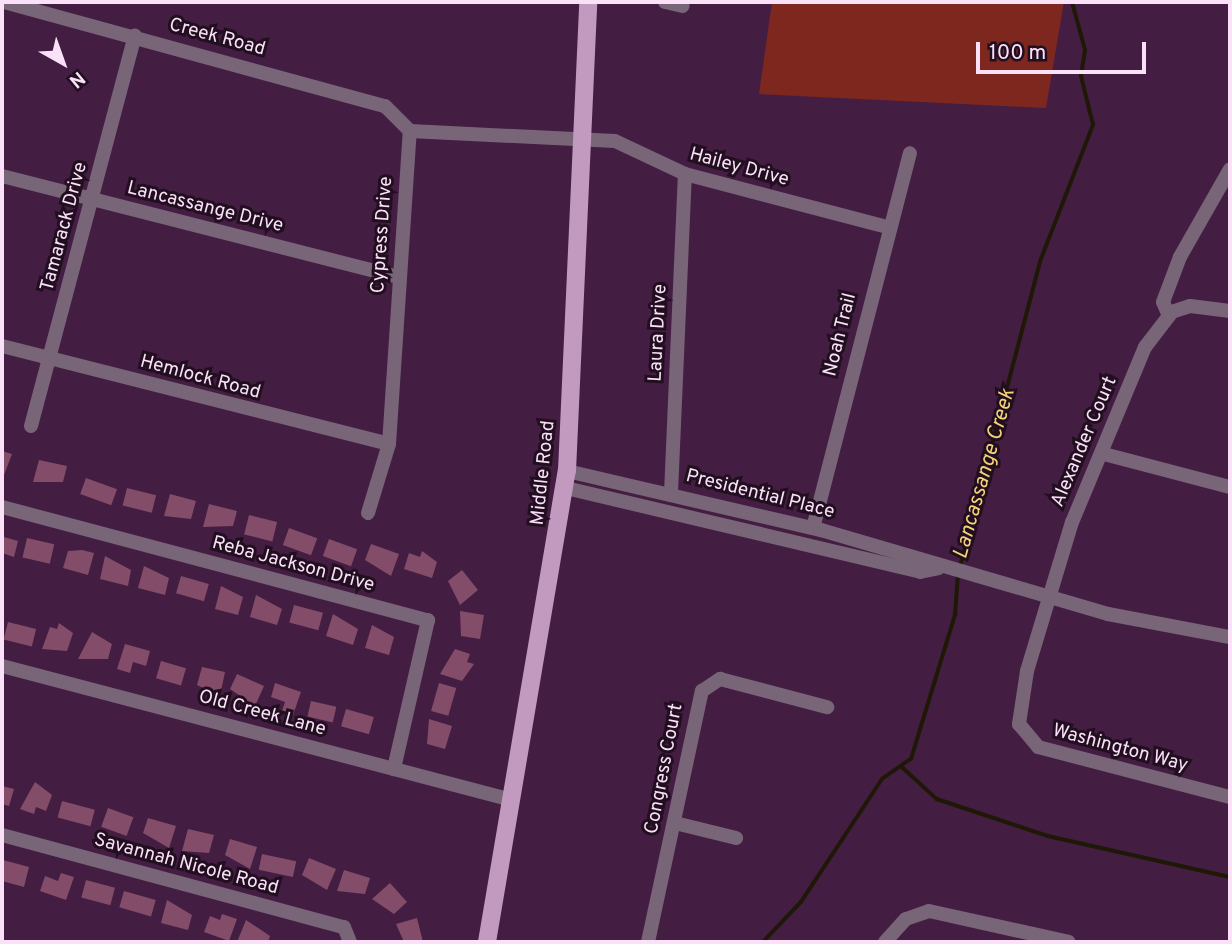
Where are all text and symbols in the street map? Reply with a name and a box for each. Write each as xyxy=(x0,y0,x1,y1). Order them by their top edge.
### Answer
street label: Creek Road xyxy=(166,14,268,62)
north arrow xyxy=(28,28,98,98)
scale bar xyxy=(980,28,1150,72)
text: 100 m xyxy=(989,40,1046,67)
text: N xyxy=(64,66,89,93)
street label: Hailey Drive xyxy=(687,144,791,192)
street label: Tamarack Drive xyxy=(37,160,93,294)
street label: Cypress Drive xyxy=(368,176,398,294)
street label: Lancassange Drive xyxy=(124,178,286,238)
street label: Laura Drive xyxy=(645,284,673,382)
street label: Noah Trail xyxy=(820,291,862,379)
street label: Hemlock Road xyxy=(137,351,263,405)
street label: Alexander Court xyxy=(1047,373,1123,511)
water label: Lancassange Creek xyxy=(949,386,1021,562)
street label: Middle Road xyxy=(527,420,561,526)
street label: Presidential Place xyxy=(683,466,837,524)
street label: Reba Jackson Drive xyxy=(209,532,377,598)
street label: Old Creek Lane xyxy=(196,686,328,742)
street label: Congress Court xyxy=(641,702,689,836)
street label: Washington Way xyxy=(1050,720,1190,778)
street label: Savannah Nicole Road xyxy=(91,829,281,901)

